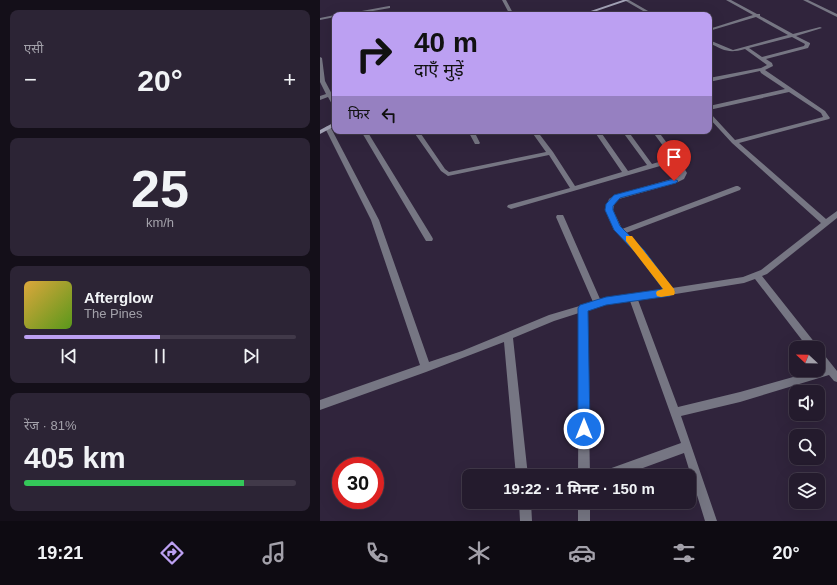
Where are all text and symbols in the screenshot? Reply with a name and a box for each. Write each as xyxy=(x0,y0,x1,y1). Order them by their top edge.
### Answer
text: 40 m xyxy=(414,27,478,58)
icon: right xyxy=(348,28,400,80)
text: एसी xyxy=(24,41,43,56)
text: दाएँ मुड़ें xyxy=(414,60,464,80)
text: 20° xyxy=(137,64,183,97)
text: − xyxy=(24,67,37,92)
text: + xyxy=(283,67,296,92)
icon: left xyxy=(378,104,400,126)
text: फिर xyxy=(348,105,370,122)
pin xyxy=(657,140,691,181)
icon: arrive xyxy=(663,146,685,168)
text: 25 xyxy=(131,160,189,218)
text: km/h xyxy=(146,215,174,230)
text: Afterglow xyxy=(84,289,153,306)
text: The Pines xyxy=(84,306,143,321)
north arrow xyxy=(789,341,825,377)
map controls xyxy=(789,341,825,509)
icon: previous xyxy=(58,345,80,367)
icon: pause xyxy=(149,345,171,367)
icon: next xyxy=(240,345,262,367)
button: sound xyxy=(789,385,825,421)
position arrow xyxy=(563,408,605,450)
text: रेंज · 81% xyxy=(24,418,77,433)
button: search xyxy=(789,429,825,465)
text: 405 km xyxy=(24,441,126,474)
speed limit sign: 30 xyxy=(332,457,384,509)
button: layers xyxy=(789,473,825,509)
text: 19:22 · 1 मिनट · 150 m xyxy=(503,480,655,497)
icon: directions xyxy=(158,539,186,567)
icon: music xyxy=(260,539,288,567)
icon: phone xyxy=(363,539,391,567)
icon: climate xyxy=(465,539,493,567)
icon: car xyxy=(568,539,596,567)
icon: filters xyxy=(670,539,698,567)
text: 19:21 xyxy=(37,543,83,563)
text: 20° xyxy=(772,543,800,563)

